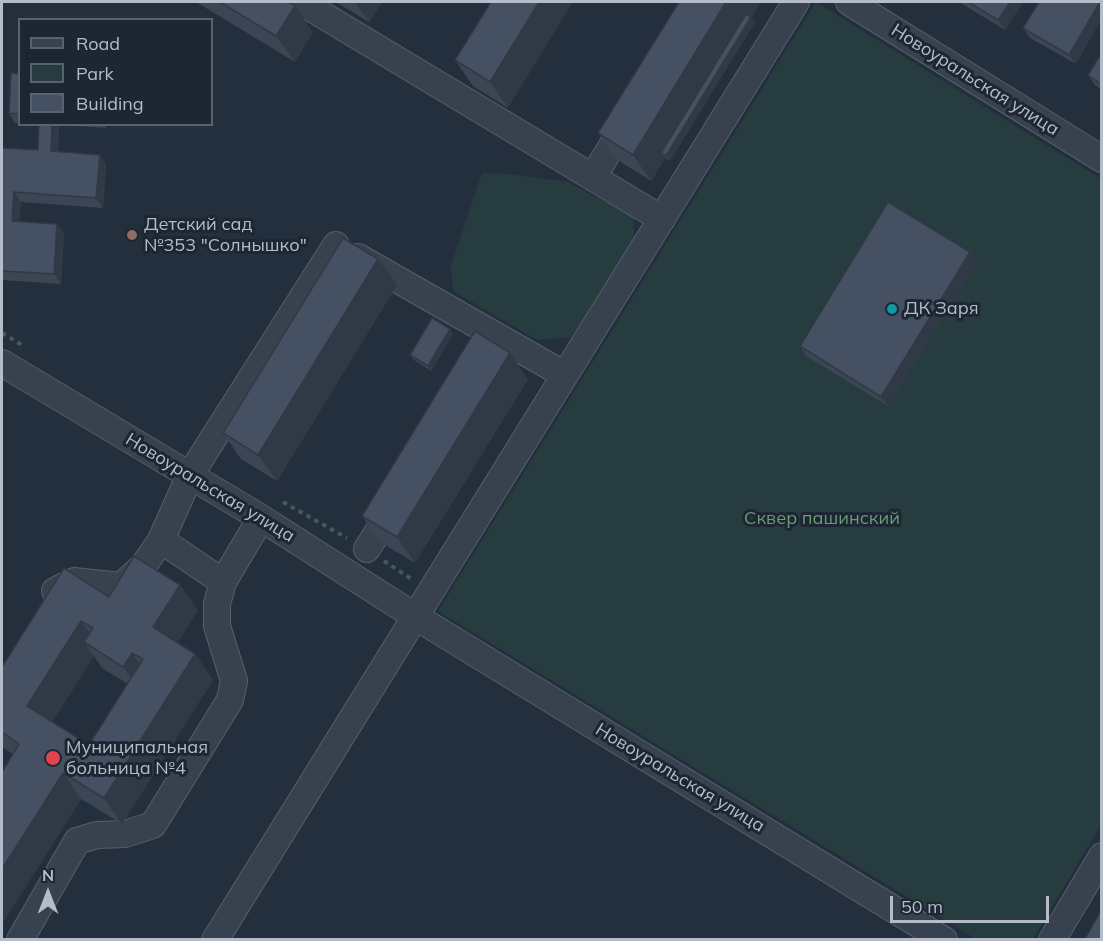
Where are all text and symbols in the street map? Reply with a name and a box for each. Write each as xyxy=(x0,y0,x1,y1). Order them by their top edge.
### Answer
legend xyxy=(18,18,213,126)
street label: Новоуральская улица xyxy=(887,20,1063,140)
text: Road xyxy=(76,32,120,55)
text: Park xyxy=(76,62,114,85)
text: Building xyxy=(76,92,144,115)
place label: Детский сад №353 "Солнышко" xyxy=(144,214,307,256)
marker: Детский сад №353 "Солнышко" xyxy=(125,228,139,242)
place label: ДК Заря xyxy=(904,298,979,320)
marker: ДК Заря xyxy=(885,302,899,316)
street label: Новоуральская улица xyxy=(121,429,299,547)
park label: Сквер пашинский xyxy=(744,508,900,530)
street label: Новоуральская улица xyxy=(591,719,769,837)
place label: Муниципальная больница №4 xyxy=(66,737,208,780)
marker: Муниципальная больница №4 xyxy=(44,749,62,767)
north arrow xyxy=(18,863,78,923)
text: N xyxy=(42,865,54,885)
scale bar xyxy=(893,884,1052,922)
text: 50 m xyxy=(901,895,943,918)

